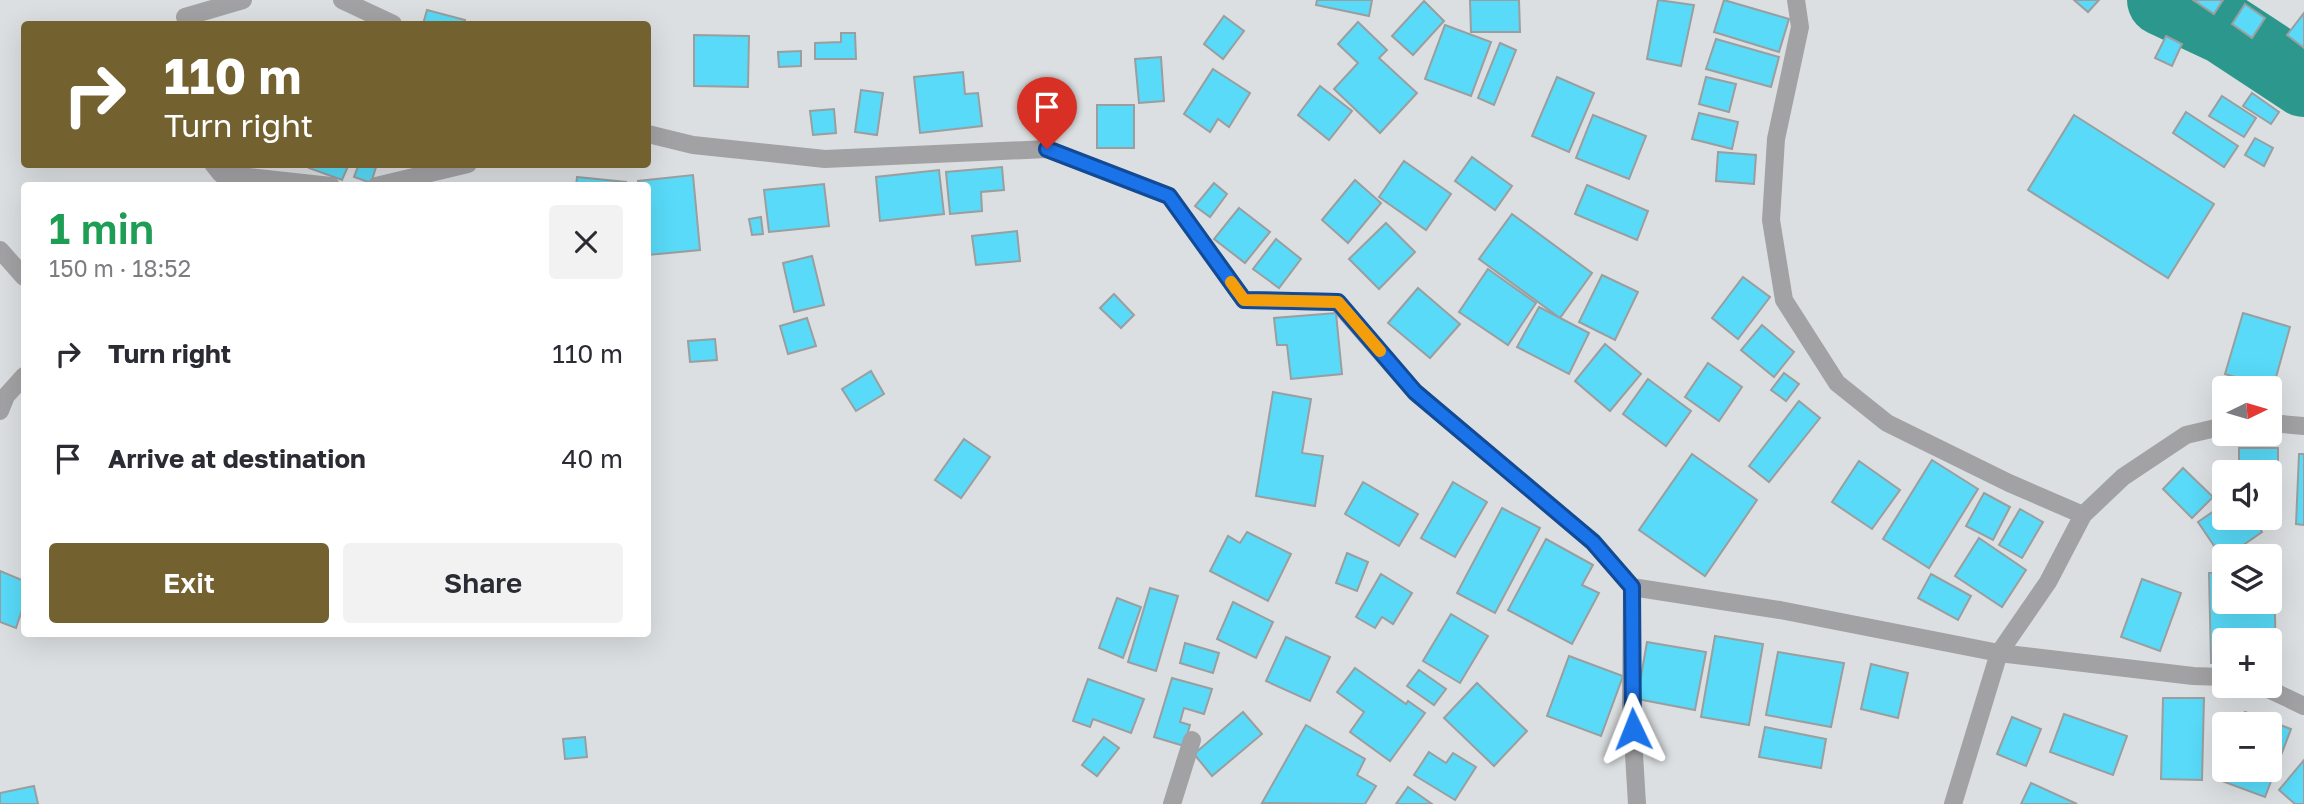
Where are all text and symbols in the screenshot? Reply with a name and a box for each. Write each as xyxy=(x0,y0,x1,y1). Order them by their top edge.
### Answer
text: 110 m xyxy=(164,46,301,105)
icon: right xyxy=(49,49,140,140)
pin xyxy=(1017,77,1077,149)
icon: arrive xyxy=(1028,88,1066,126)
text: Turn right xyxy=(164,106,313,144)
text: 1 min xyxy=(49,203,154,253)
button: close xyxy=(549,205,623,279)
text: 150 m · 18:52 xyxy=(49,254,191,282)
icon: right xyxy=(49,335,87,373)
text: Turn right xyxy=(108,338,231,369)
text: 110 m xyxy=(552,338,623,369)
north arrow xyxy=(2212,376,2282,446)
map controls xyxy=(2212,376,2282,782)
icon: arrive xyxy=(49,440,87,478)
text: Arrive at destination xyxy=(108,443,366,474)
text: 40 m xyxy=(562,443,623,474)
button: sound xyxy=(2212,460,2282,530)
button: Exit xyxy=(49,543,329,623)
button: Share xyxy=(343,543,623,623)
button: layers xyxy=(2212,544,2282,614)
button: + xyxy=(2212,628,2282,698)
position arrow xyxy=(1596,692,1670,766)
button: − xyxy=(2212,712,2282,782)

